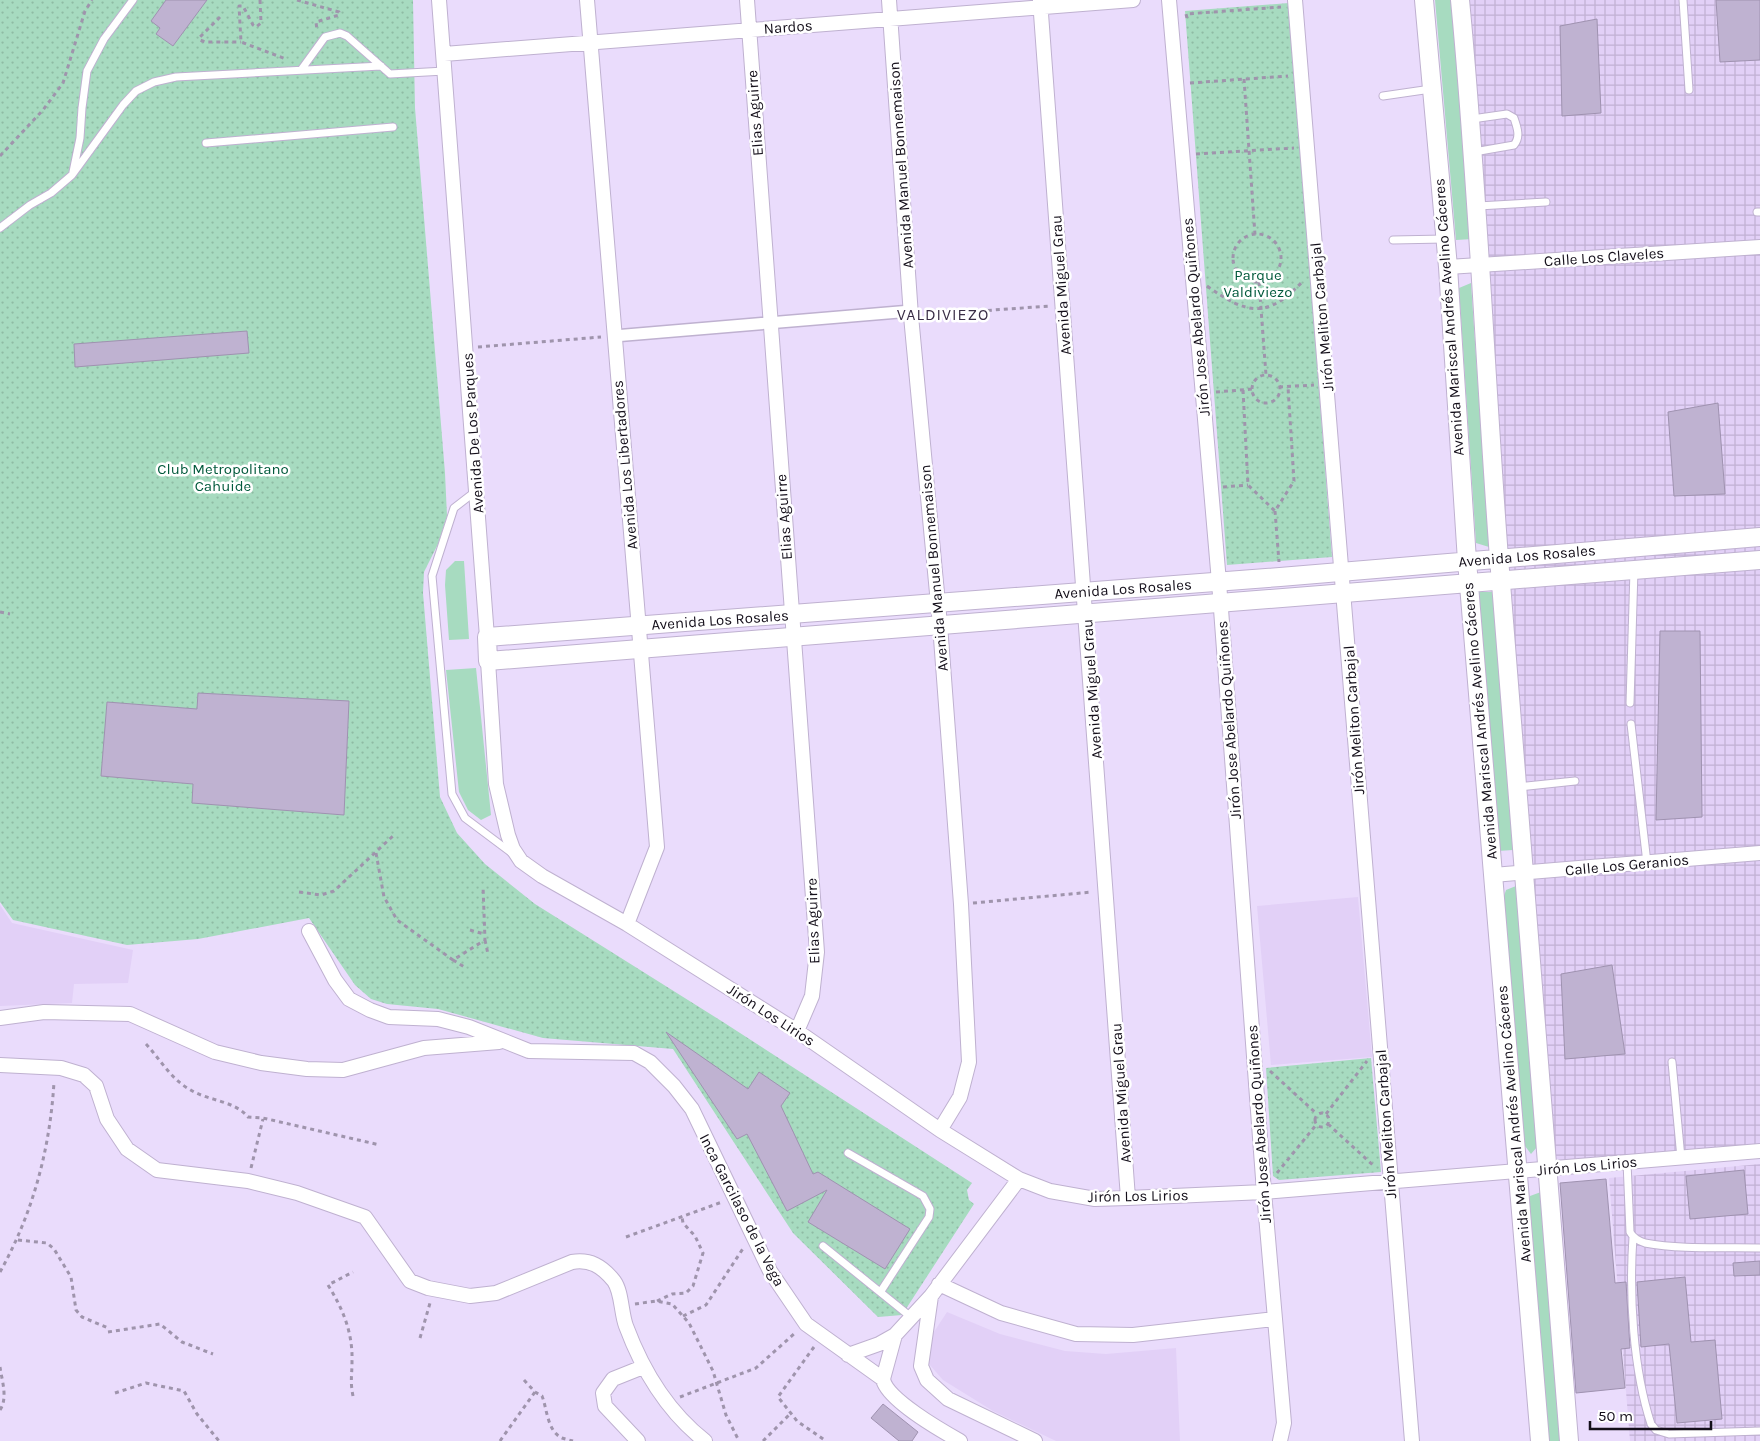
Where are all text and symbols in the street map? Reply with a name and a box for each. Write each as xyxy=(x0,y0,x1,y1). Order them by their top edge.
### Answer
street label: Nardos xyxy=(763,16,813,38)
street label: Avenida Manuel Bonnemaison xyxy=(885,61,917,269)
street label: Elias Aguirre xyxy=(743,69,767,157)
street label: Avenida Mariscal Andrés Avelino Cáceres xyxy=(1430,178,1468,456)
street label: Avenida Miguel Grau xyxy=(1047,214,1075,356)
street label: Jirón Jose Abelardo Quiñones xyxy=(1178,217,1214,417)
street label: Jirón Meliton Carbajal xyxy=(1307,242,1337,392)
street label: Calle Los Claveles xyxy=(1543,244,1665,270)
park label: Parque Valdiviezo xyxy=(1224,266,1292,301)
district label: VALDIVIEZO xyxy=(897,305,989,324)
street label: Avenida De Los Parques xyxy=(458,352,488,514)
street label: Avenida Los Libertadores xyxy=(609,380,641,550)
park label: Club Metropolitano Cahuide xyxy=(157,460,289,495)
street label: Avenida Manuel Bonnemaison xyxy=(916,464,952,672)
street label: Elias Aguirre xyxy=(772,473,796,561)
street label: Avenida Los Rosales xyxy=(1458,541,1596,571)
street label: Avenida Los Rosales xyxy=(1054,575,1192,603)
street label: Avenida Mariscal Andrés Avelino Cáceres xyxy=(1459,582,1501,860)
street label: Avenida Los Rosales xyxy=(651,606,789,634)
street label: Avenida Miguel Grau xyxy=(1078,618,1106,760)
street label: Jirón Jose Abelardo Quiñones xyxy=(1213,620,1245,820)
street label: Jirón Meliton Carbajal xyxy=(1340,645,1368,795)
street label: Calle Los Geranios xyxy=(1564,851,1690,879)
street label: Elias Aguirre xyxy=(803,878,823,964)
street label: Jirón Los Lirios xyxy=(724,980,818,1050)
street label: Avenida Mariscal Andrés Avelino Cáceres xyxy=(1493,985,1535,1263)
street label: Avenida Miguel Grau xyxy=(1107,1022,1135,1164)
street label: Jirón Jose Abelardo Quiñones xyxy=(1243,1024,1275,1224)
street label: Jirón Meliton Carbajal xyxy=(1372,1049,1400,1199)
street label: Inca Garcilaso de la Vega xyxy=(696,1131,788,1289)
street label: Jirón Los Lirios xyxy=(1536,1153,1638,1179)
street label: Jirón Los Lirios xyxy=(1087,1186,1189,1206)
scale bar xyxy=(1590,1398,1711,1430)
text: 50 m xyxy=(1598,1407,1633,1425)

